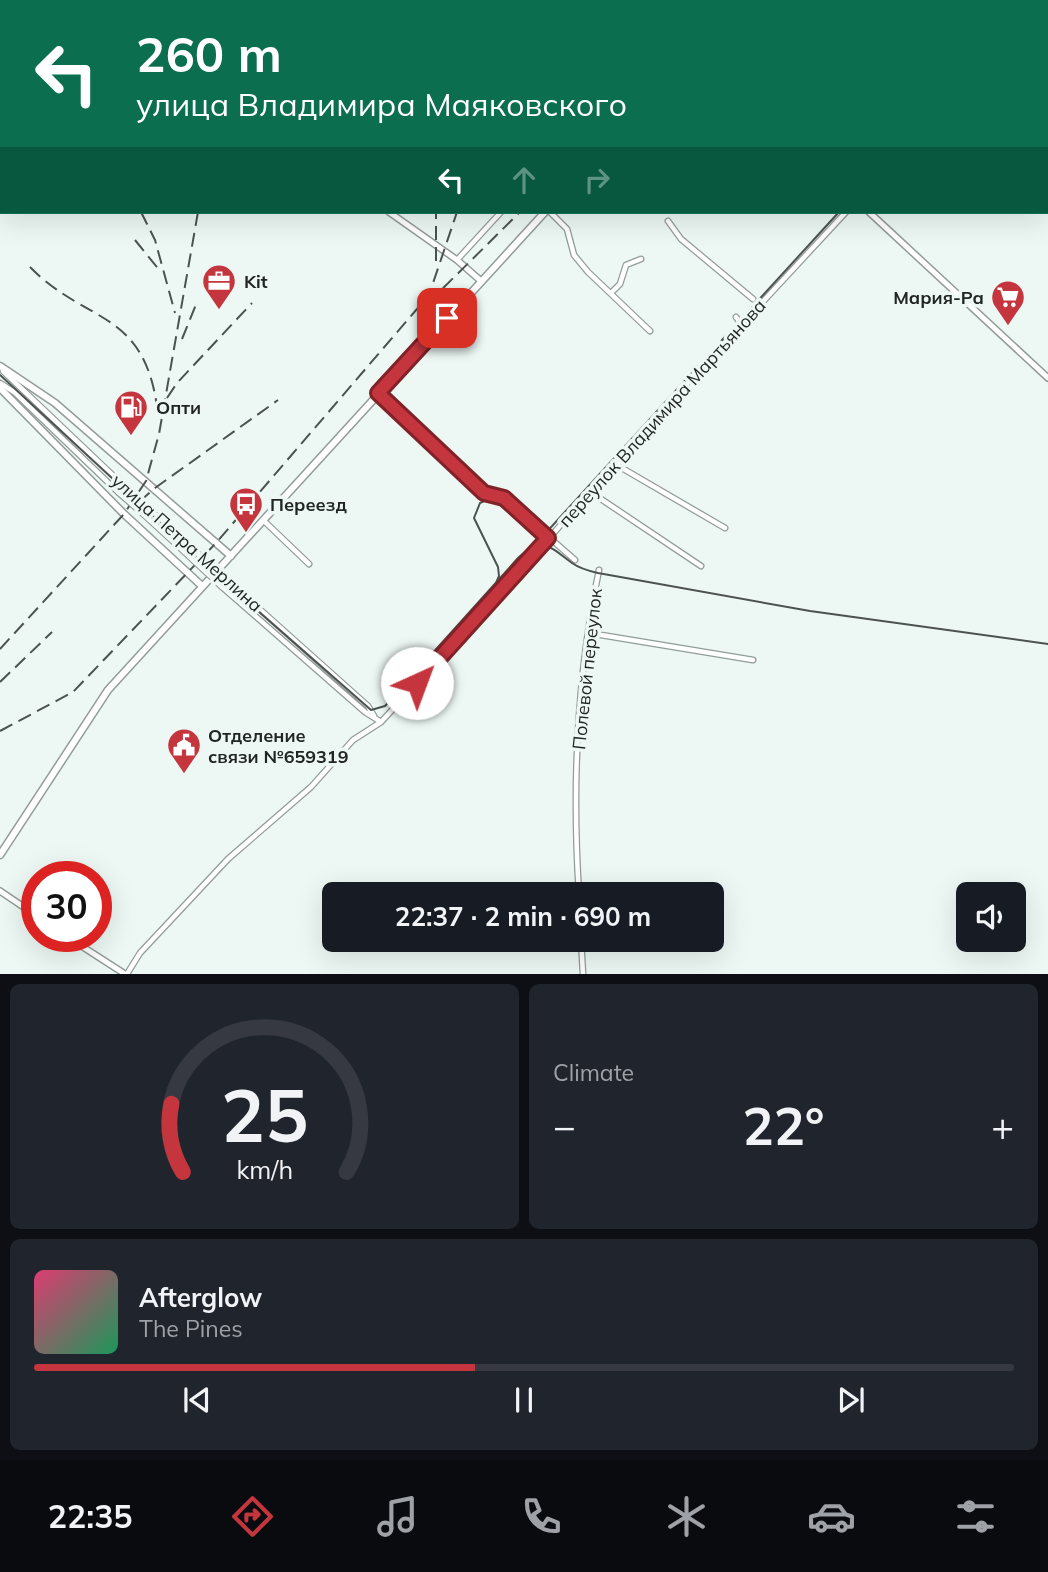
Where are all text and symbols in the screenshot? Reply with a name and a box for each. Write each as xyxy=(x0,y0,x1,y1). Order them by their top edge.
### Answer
text: 260 m xyxy=(136,23,282,84)
icon: left xyxy=(21,28,112,119)
text: улица Владимира Маяковского xyxy=(136,84,627,124)
icon: left xyxy=(432,161,470,199)
icon: ahead xyxy=(505,161,543,199)
icon: right xyxy=(578,161,616,199)
office icon: Kit xyxy=(200,262,238,311)
place label: Kit xyxy=(244,270,268,293)
supermarket icon: Мария-Ра xyxy=(989,278,1027,327)
place label: Мария-Ра xyxy=(893,286,984,309)
pin xyxy=(417,288,477,348)
street label: переулок Владимира Мартьянова xyxy=(553,294,771,532)
icon: arrive xyxy=(428,299,466,337)
fuel station icon: Опти xyxy=(112,388,150,437)
place label: Опти xyxy=(156,396,201,419)
street label: улица Петра Мерлина xyxy=(107,469,267,617)
bus stop icon: Переезд xyxy=(227,485,265,534)
place label: Переезд xyxy=(270,493,347,516)
street label: Полевой переулок xyxy=(567,587,607,751)
position arrow xyxy=(380,646,454,720)
place label: Отделение связи №659319 xyxy=(208,724,348,768)
public building icon: Отделение связи №659319 xyxy=(165,726,203,775)
speed limit sign: 30 xyxy=(21,861,112,952)
map controls xyxy=(956,882,1026,952)
button: sound xyxy=(956,882,1026,952)
text: 22:37 · 2 min · 690 m xyxy=(395,900,651,933)
text: Climate xyxy=(553,1058,634,1087)
text: 25 xyxy=(221,1070,308,1161)
text: 22° xyxy=(742,1093,825,1158)
text: − xyxy=(553,1102,576,1150)
text: + xyxy=(991,1102,1014,1150)
text: km/h xyxy=(236,1154,293,1185)
text: Afterglow xyxy=(139,1281,262,1314)
text: The Pines xyxy=(139,1314,243,1343)
icon: previous xyxy=(178,1381,216,1419)
icon: pause xyxy=(505,1381,543,1419)
icon: next xyxy=(832,1381,870,1419)
icon: directions xyxy=(228,1492,277,1541)
icon: music xyxy=(373,1492,422,1541)
icon: phone xyxy=(517,1492,566,1541)
icon: climate xyxy=(662,1492,711,1541)
icon: car xyxy=(807,1492,856,1541)
icon: filters xyxy=(951,1492,1000,1541)
text: 22:35 xyxy=(48,1496,133,1536)

